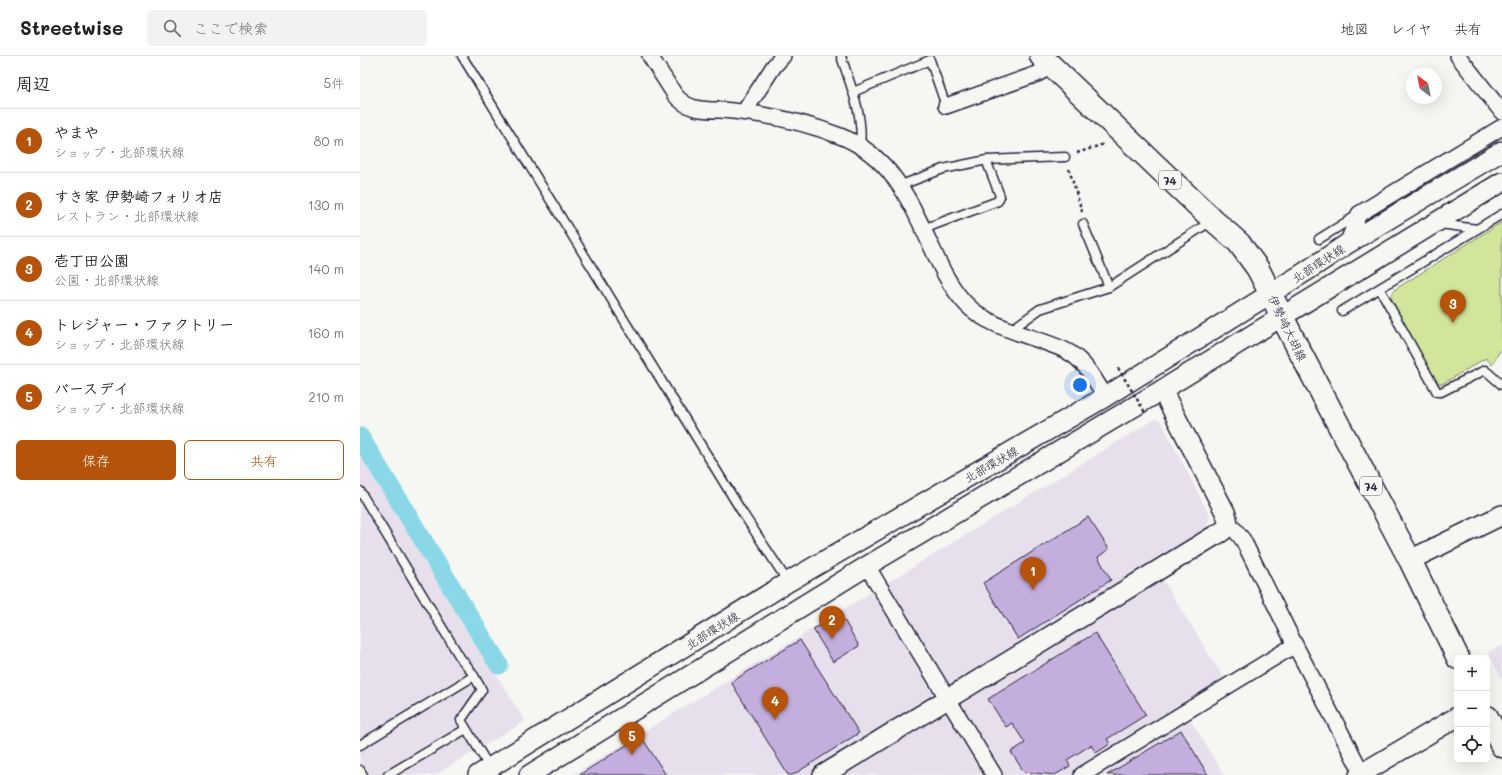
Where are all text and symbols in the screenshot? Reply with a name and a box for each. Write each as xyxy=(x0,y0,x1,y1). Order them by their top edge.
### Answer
search box xyxy=(147,10,427,46)
text: Streetwise xyxy=(20,15,123,40)
icon: search xyxy=(161,17,183,39)
text: ここで検索 xyxy=(193,18,268,38)
text: 地図 xyxy=(1341,19,1369,38)
text: レイヤ xyxy=(1391,19,1432,38)
text: 共有 xyxy=(1454,19,1482,38)
north arrow xyxy=(1406,68,1442,104)
text: 周辺 xyxy=(16,72,50,94)
text: 5件 xyxy=(323,74,344,91)
text: やまや xyxy=(54,122,99,142)
text: 1 xyxy=(26,132,32,149)
text: 80 m xyxy=(314,132,344,149)
text: ショップ · 北部環状線 xyxy=(54,143,184,160)
road number: 74 xyxy=(1159,171,1181,189)
text: すき家 伊勢崎フォリオ店 xyxy=(54,186,223,206)
text: 2 xyxy=(25,196,33,213)
text: 130 m xyxy=(308,196,344,213)
text: レストラン · 北部環状線 xyxy=(54,207,199,224)
street label: 北部環状線 xyxy=(1288,240,1348,286)
text: 壱丁田公園 xyxy=(54,250,129,270)
text: 3 xyxy=(25,260,33,277)
text: 140 m xyxy=(308,260,344,277)
text: 公園 · 北部環状線 xyxy=(54,271,159,288)
pin: 3 xyxy=(1440,290,1466,323)
street label: 伊勢崎大胡線 xyxy=(1265,292,1311,364)
text: トレジャー・ファクトリー xyxy=(54,314,234,334)
text: 4 xyxy=(25,324,33,341)
text: 160 m xyxy=(308,324,344,341)
text: ショップ · 北部環状線 xyxy=(54,335,184,352)
your location xyxy=(1070,375,1090,395)
text: バースデイ xyxy=(54,378,129,398)
text: 5 xyxy=(25,388,33,405)
text: 210 m xyxy=(308,388,344,405)
text: ショップ · 北部環状線 xyxy=(54,399,184,416)
button: 保存 xyxy=(16,440,176,480)
button: 共有 xyxy=(184,440,344,480)
street label: 北部環状線 xyxy=(961,442,1021,486)
road number: 74 xyxy=(1360,477,1382,495)
pin: 1 xyxy=(1020,557,1046,590)
pin: 2 xyxy=(819,606,845,639)
street label: 北部環状線 xyxy=(682,607,742,653)
map controls xyxy=(1454,655,1490,763)
button: + xyxy=(1454,655,1490,691)
pin: 4 xyxy=(762,687,788,720)
button: − xyxy=(1454,691,1490,727)
pin: 5 xyxy=(619,722,645,755)
button: locate xyxy=(1454,727,1490,763)

